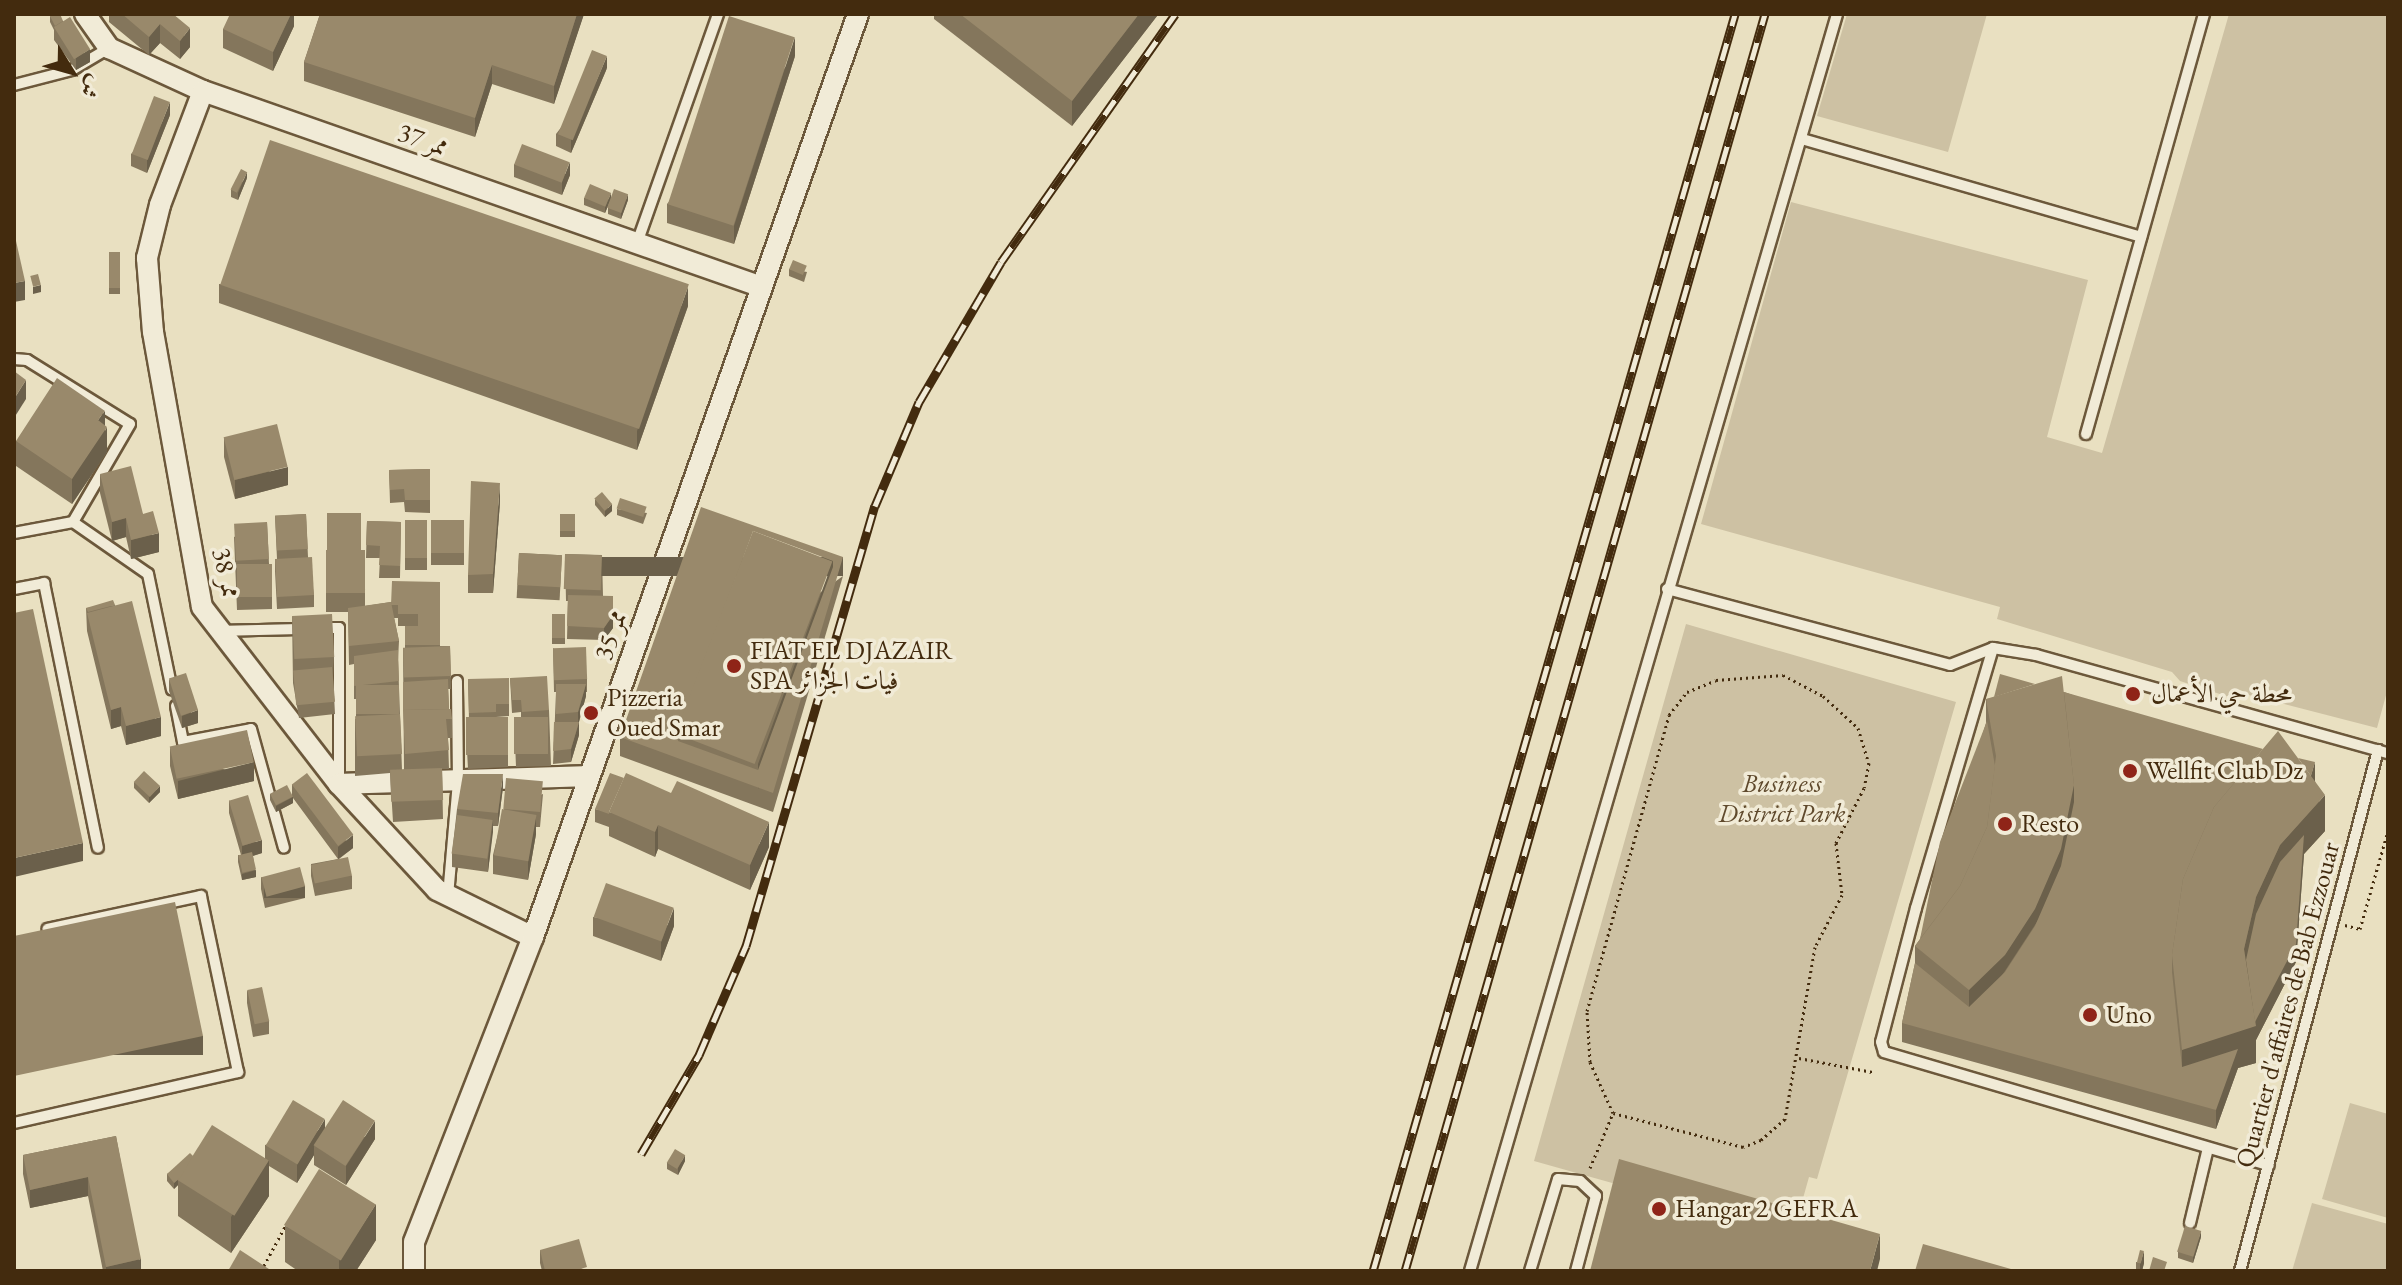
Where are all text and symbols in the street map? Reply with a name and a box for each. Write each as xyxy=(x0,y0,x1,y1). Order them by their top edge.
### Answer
north arrow xyxy=(32,32,112,112)
text: ش xyxy=(73,69,110,104)
street label: ممر 37 xyxy=(394,117,452,163)
street label: ممر 38 xyxy=(205,545,247,601)
street label: ممر 35 xyxy=(588,606,634,664)
place label: FIAT EL DJAZAIR SPA فيات الجزائر xyxy=(750,635,953,696)
marker: FIAT EL DJAZAIR SPA فيات الجزائر xyxy=(725,657,743,675)
place label: محطة حي الأعمال xyxy=(2151,678,2292,710)
place label: Pizzeria Oued Smar xyxy=(607,682,720,744)
marker: محطة حي الأعمال xyxy=(2122,683,2144,705)
marker: Pizzeria Oued Smar xyxy=(582,704,600,722)
place label: Wellfit Club Dz xyxy=(2146,755,2303,787)
marker: Wellfit Club Dz xyxy=(2121,762,2139,780)
park label: Business District Park xyxy=(1718,768,1846,830)
place label: Resto xyxy=(2021,808,2079,840)
marker: Resto xyxy=(1996,815,2014,833)
street label: Quartier d'affaires de Bab Ezzouar xyxy=(2229,839,2347,1171)
place label: Uno xyxy=(2106,999,2152,1031)
marker: Uno xyxy=(2081,1006,2099,1024)
place label: Hangar 2 GEFRA xyxy=(1675,1193,1858,1225)
marker: Hangar 2 GEFRA xyxy=(1650,1200,1668,1218)

